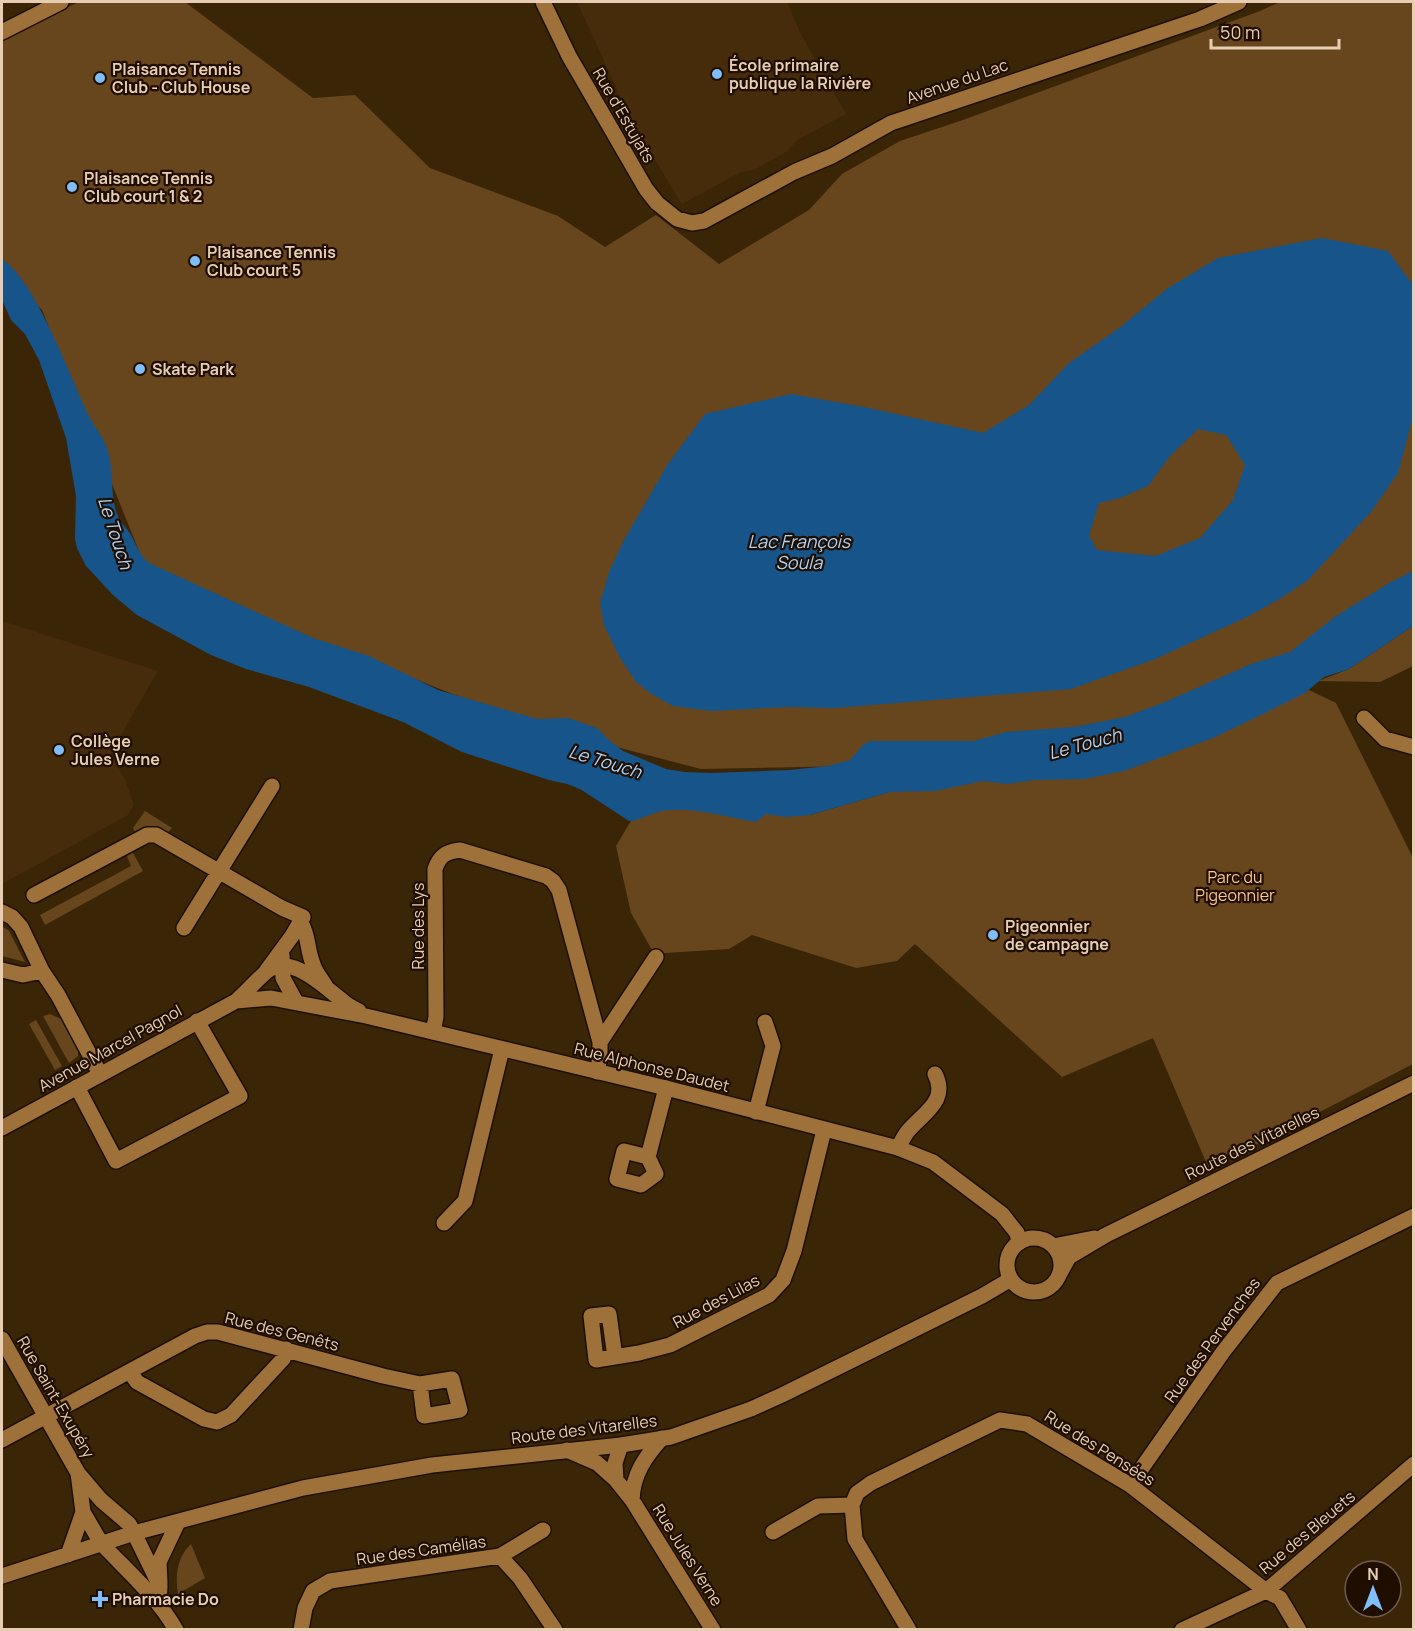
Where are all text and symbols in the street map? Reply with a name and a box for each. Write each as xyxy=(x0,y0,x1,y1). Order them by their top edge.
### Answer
scale bar xyxy=(1211,12,1338,50)
text: 50 m xyxy=(1220,20,1260,44)
street label: Avenue du Lac xyxy=(903,53,1011,109)
place label: École primaire publique la Rivière xyxy=(729,54,872,94)
place label: Plaisance Tennis Club - Club House xyxy=(112,58,251,98)
street label: Rue d'Estujats xyxy=(588,64,660,166)
marker: École primaire publique la Rivière xyxy=(710,67,724,81)
marker: Plaisance Tennis Club - Club House xyxy=(93,71,107,85)
place label: Plaisance Tennis Club court 1 & 2 xyxy=(84,167,213,207)
marker: Plaisance Tennis Club court 1 & 2 xyxy=(65,180,79,194)
place label: Plaisance Tennis Club court 5 xyxy=(207,241,336,281)
marker: Plaisance Tennis Club court 5 xyxy=(188,254,202,268)
place label: Skate Park xyxy=(152,358,234,380)
marker: Skate Park xyxy=(133,362,147,376)
water label: Le Touch xyxy=(93,494,139,573)
water label: Lac François Soula xyxy=(748,529,852,574)
water label: Le Touch xyxy=(1046,721,1125,764)
place label: Collège Jules Verne xyxy=(71,730,160,770)
water label: Le Touch xyxy=(566,739,646,784)
marker: Collège Jules Verne xyxy=(52,743,66,757)
park label: Parc du Pigeonnier xyxy=(1195,866,1275,906)
street label: Rue des Lys xyxy=(407,883,429,969)
place label: Pigeonnier de campagne xyxy=(1005,915,1109,955)
marker: Pigeonnier de campagne xyxy=(986,928,1000,942)
street label: Avenue Marcel Pagnol xyxy=(34,999,186,1097)
street label: Rue Alphonse Daudet xyxy=(572,1037,732,1097)
street label: Route des Vitarelles xyxy=(1181,1101,1323,1185)
street label: Rue des Lilas xyxy=(669,1269,763,1333)
street label: Rue des Pervenches xyxy=(1159,1273,1265,1407)
street label: Rue des Genêts xyxy=(223,1306,341,1356)
street label: Rue Saint-Exupéry xyxy=(12,1332,100,1462)
street label: Rue des Pensées xyxy=(1041,1405,1159,1491)
street label: Route des Vitarelles xyxy=(510,1409,658,1449)
street label: Rue des Bleuets xyxy=(1254,1485,1360,1579)
street label: Rue Jules Verne xyxy=(648,1500,728,1610)
street label: Rue des Camélias xyxy=(355,1530,487,1570)
north arrow xyxy=(1343,1559,1403,1619)
text: N xyxy=(1367,1563,1379,1585)
place label: Pharmacie Do xyxy=(112,1588,219,1610)
marker: Pharmacie Do xyxy=(93,1592,107,1606)

